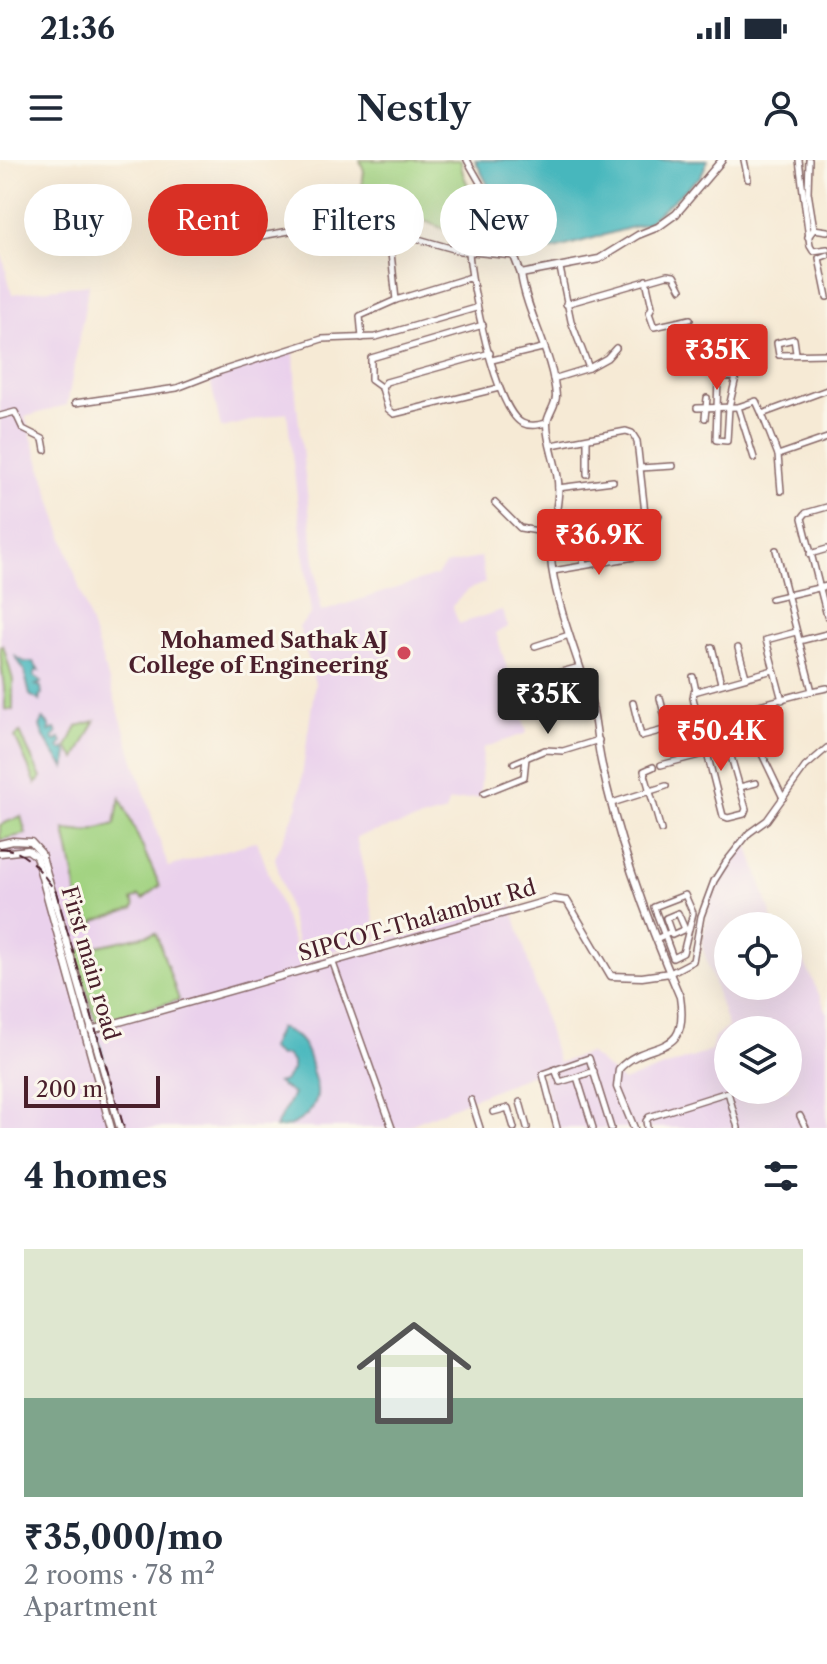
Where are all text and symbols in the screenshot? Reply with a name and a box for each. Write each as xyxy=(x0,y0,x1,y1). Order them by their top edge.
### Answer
text: 21:36 xyxy=(40,10,115,47)
icon: menu xyxy=(24,86,68,130)
text: Nestly xyxy=(356,86,471,130)
icon: person xyxy=(759,86,803,130)
chip: Buy xyxy=(24,184,132,256)
chip: Rent xyxy=(148,184,268,256)
chip: Filters xyxy=(284,184,424,256)
chip: New xyxy=(440,184,557,256)
pin: ₹35K xyxy=(670,324,764,392)
text: ₹35K xyxy=(685,334,749,366)
pin: ₹36.9K xyxy=(534,509,664,577)
text: ₹36.9K xyxy=(555,519,643,551)
place label: Mohamed Sathak AJ College of Engineering xyxy=(128,627,389,679)
marker: Mohamed Sathak AJ College of Engineering xyxy=(395,644,413,662)
pin: ₹35K xyxy=(501,668,595,736)
text: ₹35K xyxy=(516,678,580,710)
pin: ₹50.4K xyxy=(656,705,786,773)
text: ₹50.4K xyxy=(677,715,765,747)
street label: SIPCOT-Thalambur Rd xyxy=(295,874,539,967)
street label: First main road xyxy=(56,883,125,1043)
map controls xyxy=(714,912,802,1104)
button: locate xyxy=(714,912,802,1000)
button: layers xyxy=(714,1016,802,1104)
scale bar xyxy=(24,1072,160,1108)
text: 200 m xyxy=(36,1076,103,1103)
icon: filters xyxy=(759,1154,803,1198)
text: 4 homes xyxy=(24,1155,168,1197)
icon: home xyxy=(342,1301,486,1445)
text: ₹35,000/mo xyxy=(24,1516,223,1558)
text: 2 rooms · 78 m² xyxy=(24,1559,215,1591)
text: Apartment xyxy=(24,1591,157,1623)

